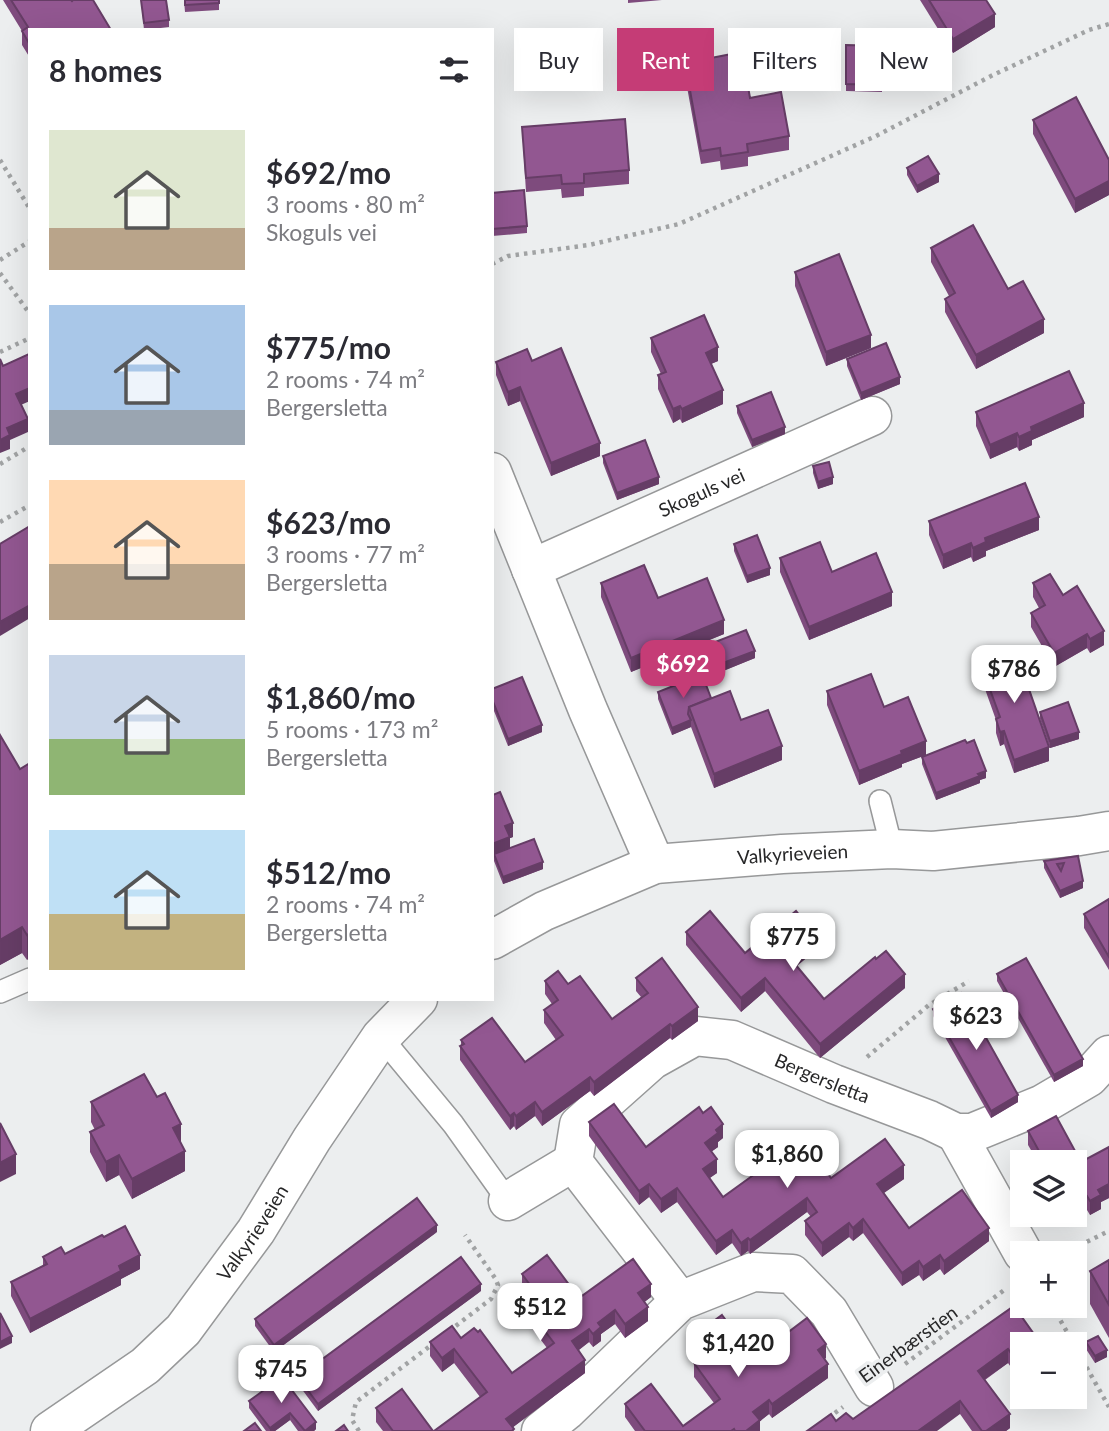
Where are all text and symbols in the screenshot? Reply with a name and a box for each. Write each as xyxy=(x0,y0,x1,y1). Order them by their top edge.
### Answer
chip: Buy xyxy=(514,28,603,91)
chip: Rent xyxy=(617,28,714,91)
chip: Filters xyxy=(728,28,841,91)
chip: New xyxy=(855,28,952,91)
icon: filters xyxy=(435,51,473,89)
text: 8 homes xyxy=(49,52,162,88)
text: $692/mo xyxy=(266,154,391,190)
icon: home xyxy=(105,158,189,242)
text: 3 rooms · 80 m² xyxy=(266,190,425,218)
text: Skoguls vei xyxy=(266,218,377,246)
text: $775/mo xyxy=(266,329,391,365)
icon: home xyxy=(105,333,189,417)
text: 2 rooms · 74 m² xyxy=(266,365,425,393)
text: Bergersletta xyxy=(266,393,388,421)
street label: Skoguls vei xyxy=(655,463,748,521)
text: $623/mo xyxy=(266,504,391,540)
icon: home xyxy=(105,508,189,592)
text: 3 rooms · 77 m² xyxy=(266,540,425,568)
text: Bergersletta xyxy=(266,568,388,596)
pin: $692 xyxy=(642,640,724,700)
pin: $786 xyxy=(973,646,1055,705)
text: $692 xyxy=(656,649,710,677)
text: $786 xyxy=(987,654,1041,682)
text: $1,860/mo xyxy=(266,679,415,715)
icon: home xyxy=(105,683,189,767)
text: 5 rooms · 173 m² xyxy=(266,715,438,743)
text: Bergersletta xyxy=(266,743,388,771)
street label: Valkyrieveien xyxy=(736,839,848,868)
text: $512/mo xyxy=(266,854,391,890)
icon: home xyxy=(105,858,189,942)
text: 2 rooms · 74 m² xyxy=(266,890,425,918)
pin: $775 xyxy=(752,914,834,973)
text: Bergersletta xyxy=(266,918,388,946)
text: $775 xyxy=(766,922,820,950)
pin: $623 xyxy=(935,992,1017,1052)
text: $623 xyxy=(949,1001,1003,1029)
street label: Bergersletta xyxy=(771,1048,873,1107)
pin: $1,860 xyxy=(730,1130,844,1190)
text: $1,860 xyxy=(751,1139,823,1167)
map controls xyxy=(1010,1150,1087,1409)
button: layers xyxy=(1010,1150,1087,1227)
street label: Valkyrieveien xyxy=(211,1180,292,1285)
button: + xyxy=(1010,1241,1087,1318)
pin: $512 xyxy=(499,1284,581,1343)
text: $512 xyxy=(513,1292,567,1320)
street label: Einerbærstien xyxy=(854,1300,962,1387)
pin: $1,420 xyxy=(681,1320,795,1379)
text: $1,420 xyxy=(702,1328,774,1356)
button: − xyxy=(1010,1332,1087,1409)
pin: $745 xyxy=(240,1346,322,1405)
text: $745 xyxy=(254,1354,308,1382)

